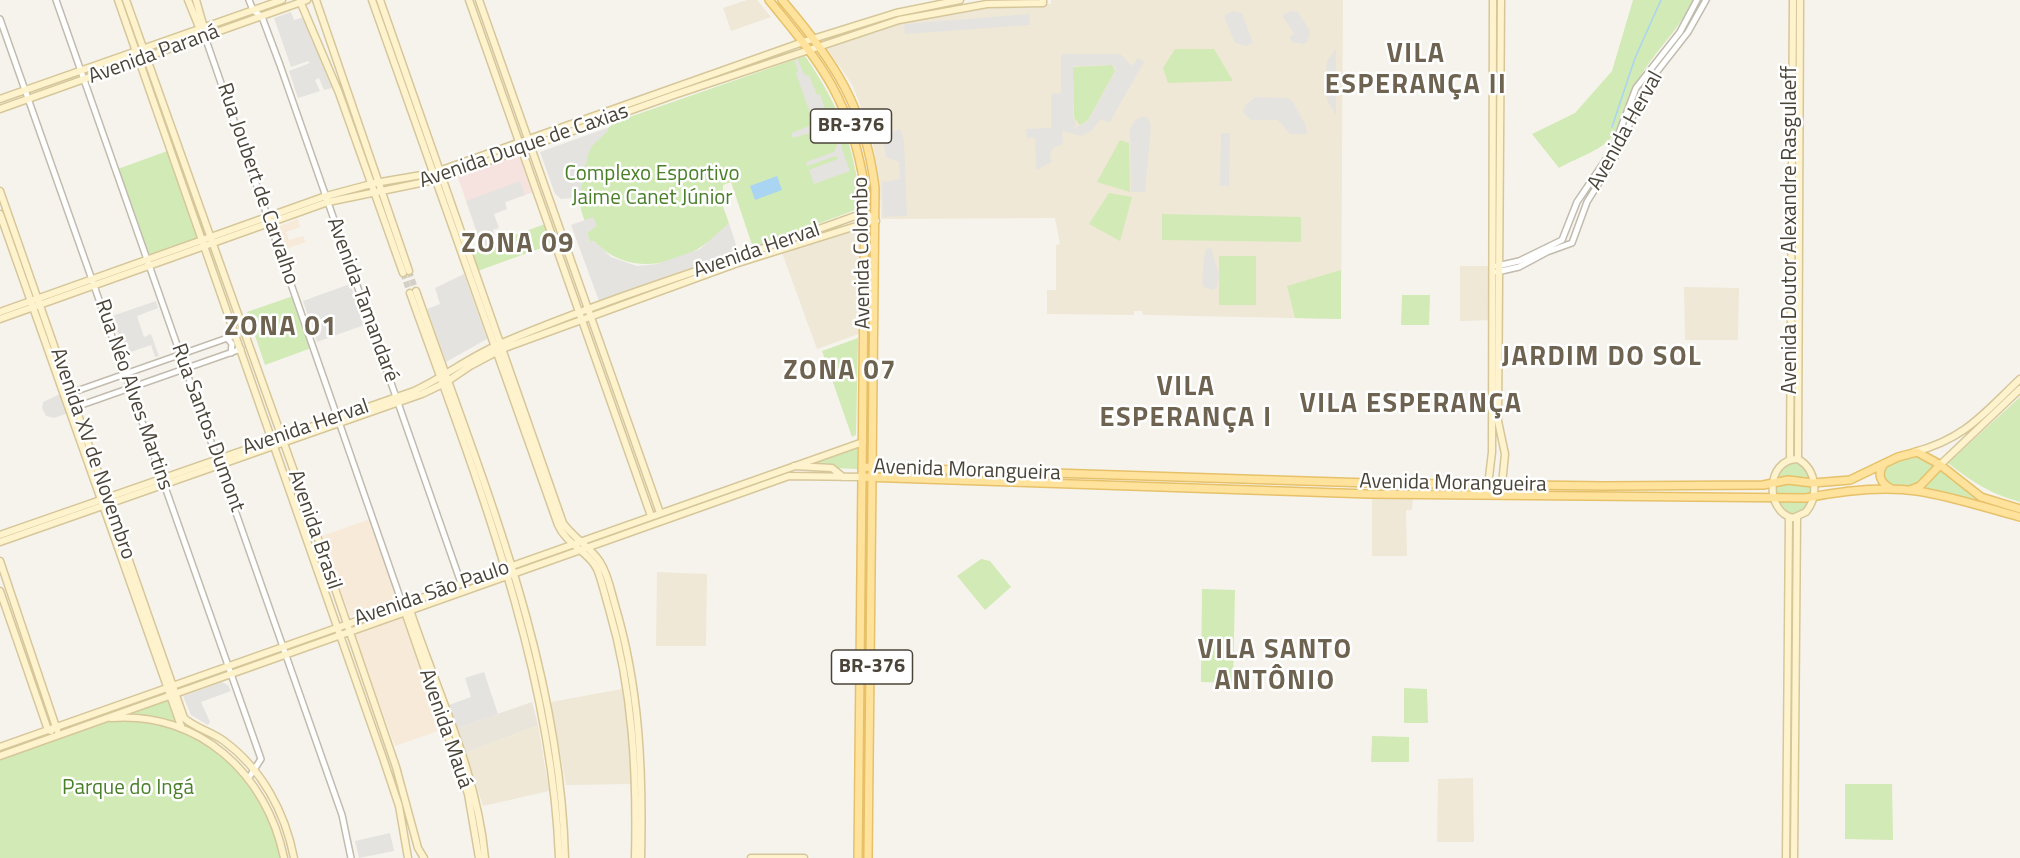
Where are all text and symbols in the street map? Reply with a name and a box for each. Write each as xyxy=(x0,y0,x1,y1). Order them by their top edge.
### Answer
street label: Avenida Paraná xyxy=(85,20,223,90)
district label: VILA ESPERANÇA II xyxy=(1325,39,1507,102)
street label: Avenida Doutor Alexandre Rasgulaeff xyxy=(1778,66,1804,394)
street label: Avenida Herval xyxy=(1583,67,1669,195)
street label: Rua Joubert de Carvalho xyxy=(211,80,303,288)
street label: Avenida Duque de Caxias xyxy=(416,99,632,195)
road number: BR-376 xyxy=(810,109,892,143)
park label: Complexo Esportivo Jaime Canet Júnior xyxy=(564,162,740,212)
street label: Avenida Colombo xyxy=(849,176,877,330)
street label: Avenida Tamandaré xyxy=(321,214,403,386)
street label: Avenida Herval xyxy=(690,218,824,284)
district label: ZONA 09 xyxy=(461,229,575,261)
street label: Rua Néo Alves Martins xyxy=(88,296,178,494)
district label: ZONA 01 xyxy=(224,312,338,344)
street label: Rua Santos Dumont xyxy=(165,341,249,515)
district label: JARDIM DO SOL xyxy=(1502,342,1702,374)
street label: Avenida XV de Novembro xyxy=(44,345,140,563)
district label: ZONA 07 xyxy=(783,356,897,388)
district label: VILA ESPERANÇA I xyxy=(1099,372,1273,435)
district label: VILA ESPERANÇA xyxy=(1300,389,1522,421)
street label: Avenida Herval xyxy=(239,395,373,461)
street label: Avenida Morangueira xyxy=(873,455,1061,487)
street label: Avenida Brasil xyxy=(282,467,346,593)
street label: Avenida Morangueira xyxy=(1359,470,1547,498)
street label: Avenida São Paulo xyxy=(351,556,513,632)
district label: VILA SANTO ANTÔNIO xyxy=(1197,635,1353,698)
road number: BR-376 xyxy=(832,650,912,684)
street label: Avenida Mauá xyxy=(413,666,477,792)
park label: Parque do Ingá xyxy=(62,776,194,802)

